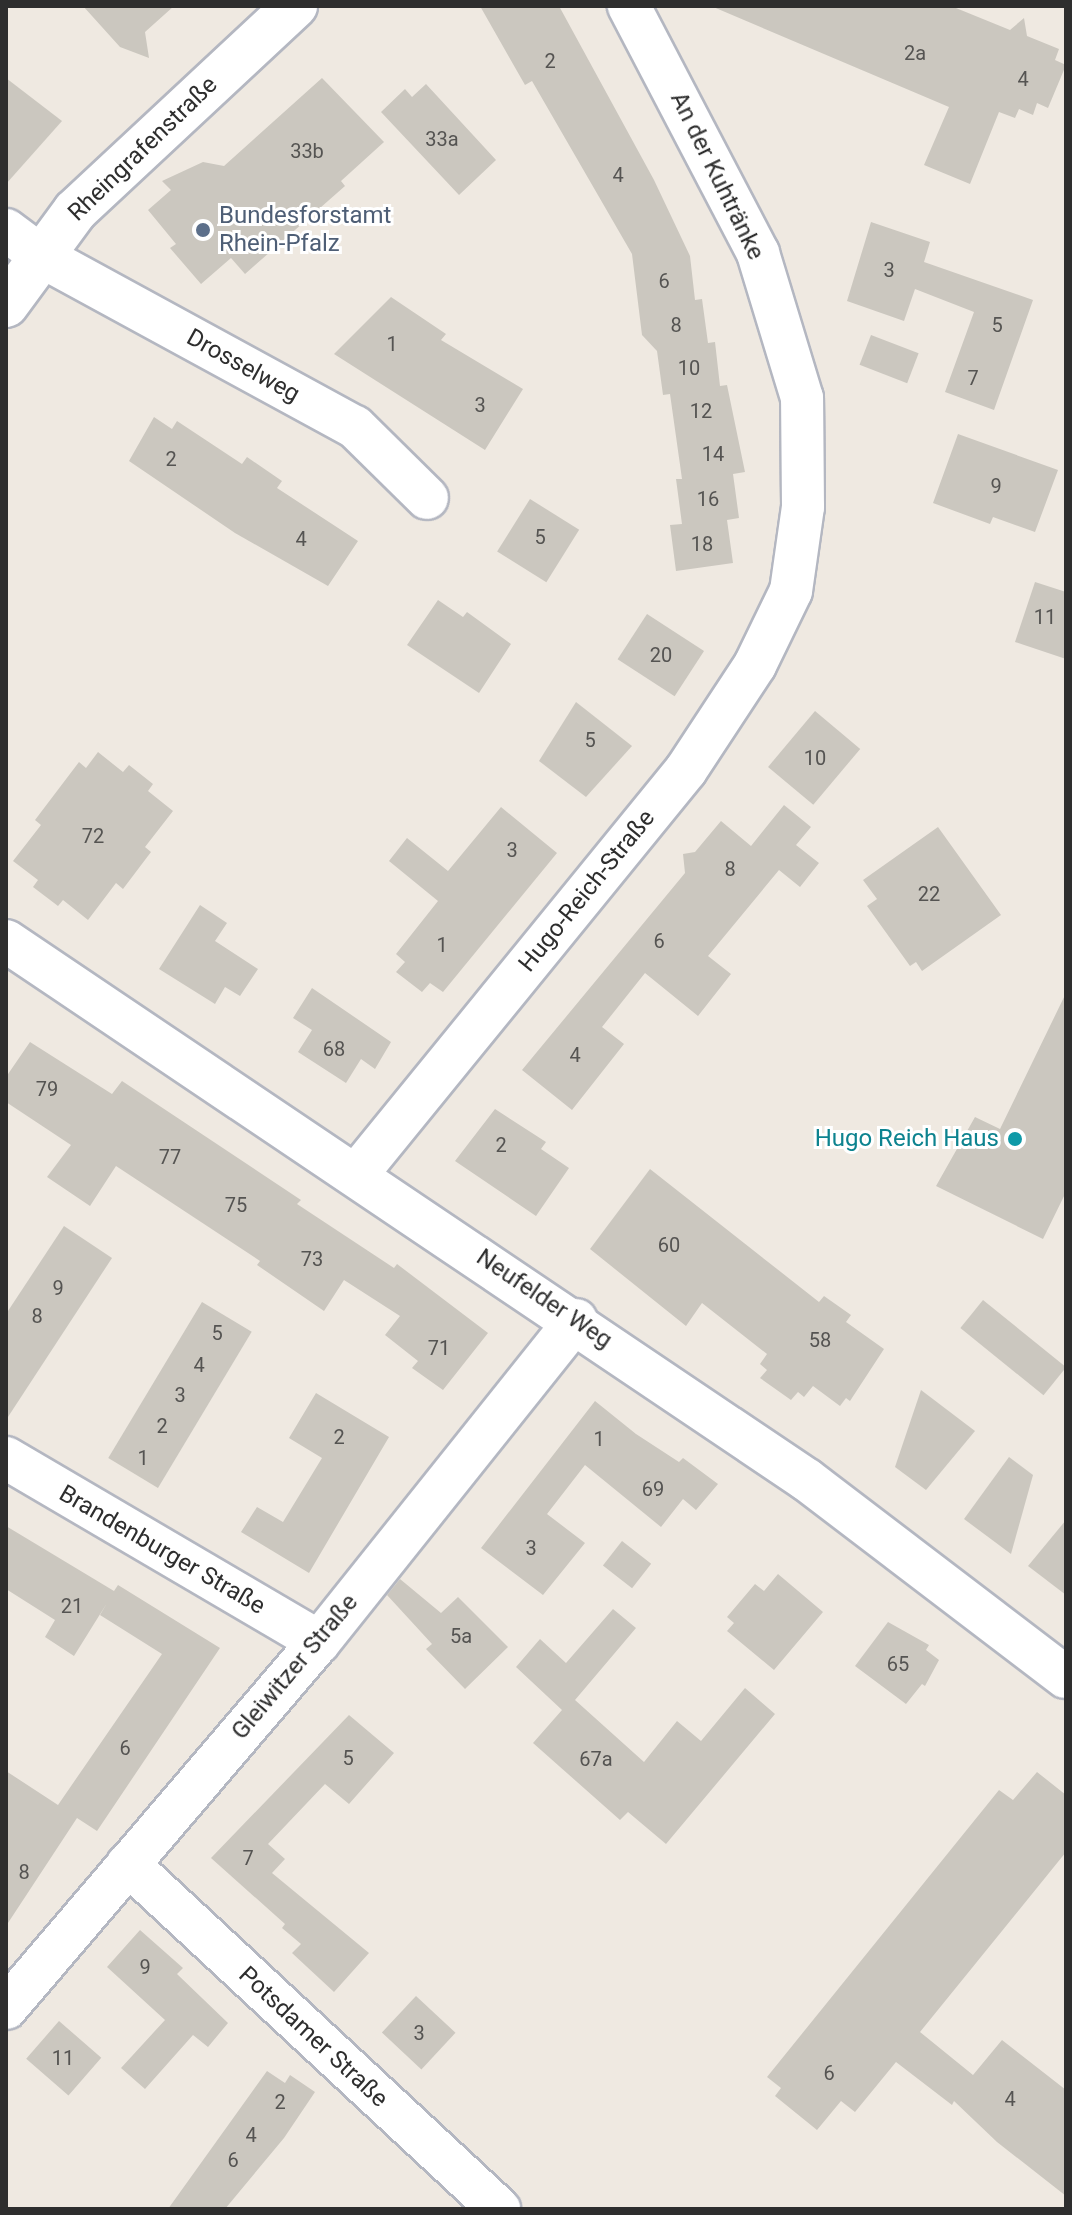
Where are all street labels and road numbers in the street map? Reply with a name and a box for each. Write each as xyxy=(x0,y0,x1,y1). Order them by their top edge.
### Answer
street label: Rheingrafenstraße xyxy=(62,71,224,227)
street label: An der Kuhtränke xyxy=(664,87,770,265)
street label: Drosselweg xyxy=(181,323,305,409)
street label: Hugo-Reich-Straße xyxy=(513,804,661,978)
street label: Neufelder Weg xyxy=(471,1243,617,1355)
street label: Brandenburger Straße xyxy=(54,1479,270,1621)
street label: Gleiwitzer Straße xyxy=(226,1588,364,1746)
street label: Potsdamer Straße xyxy=(233,1961,393,2113)

